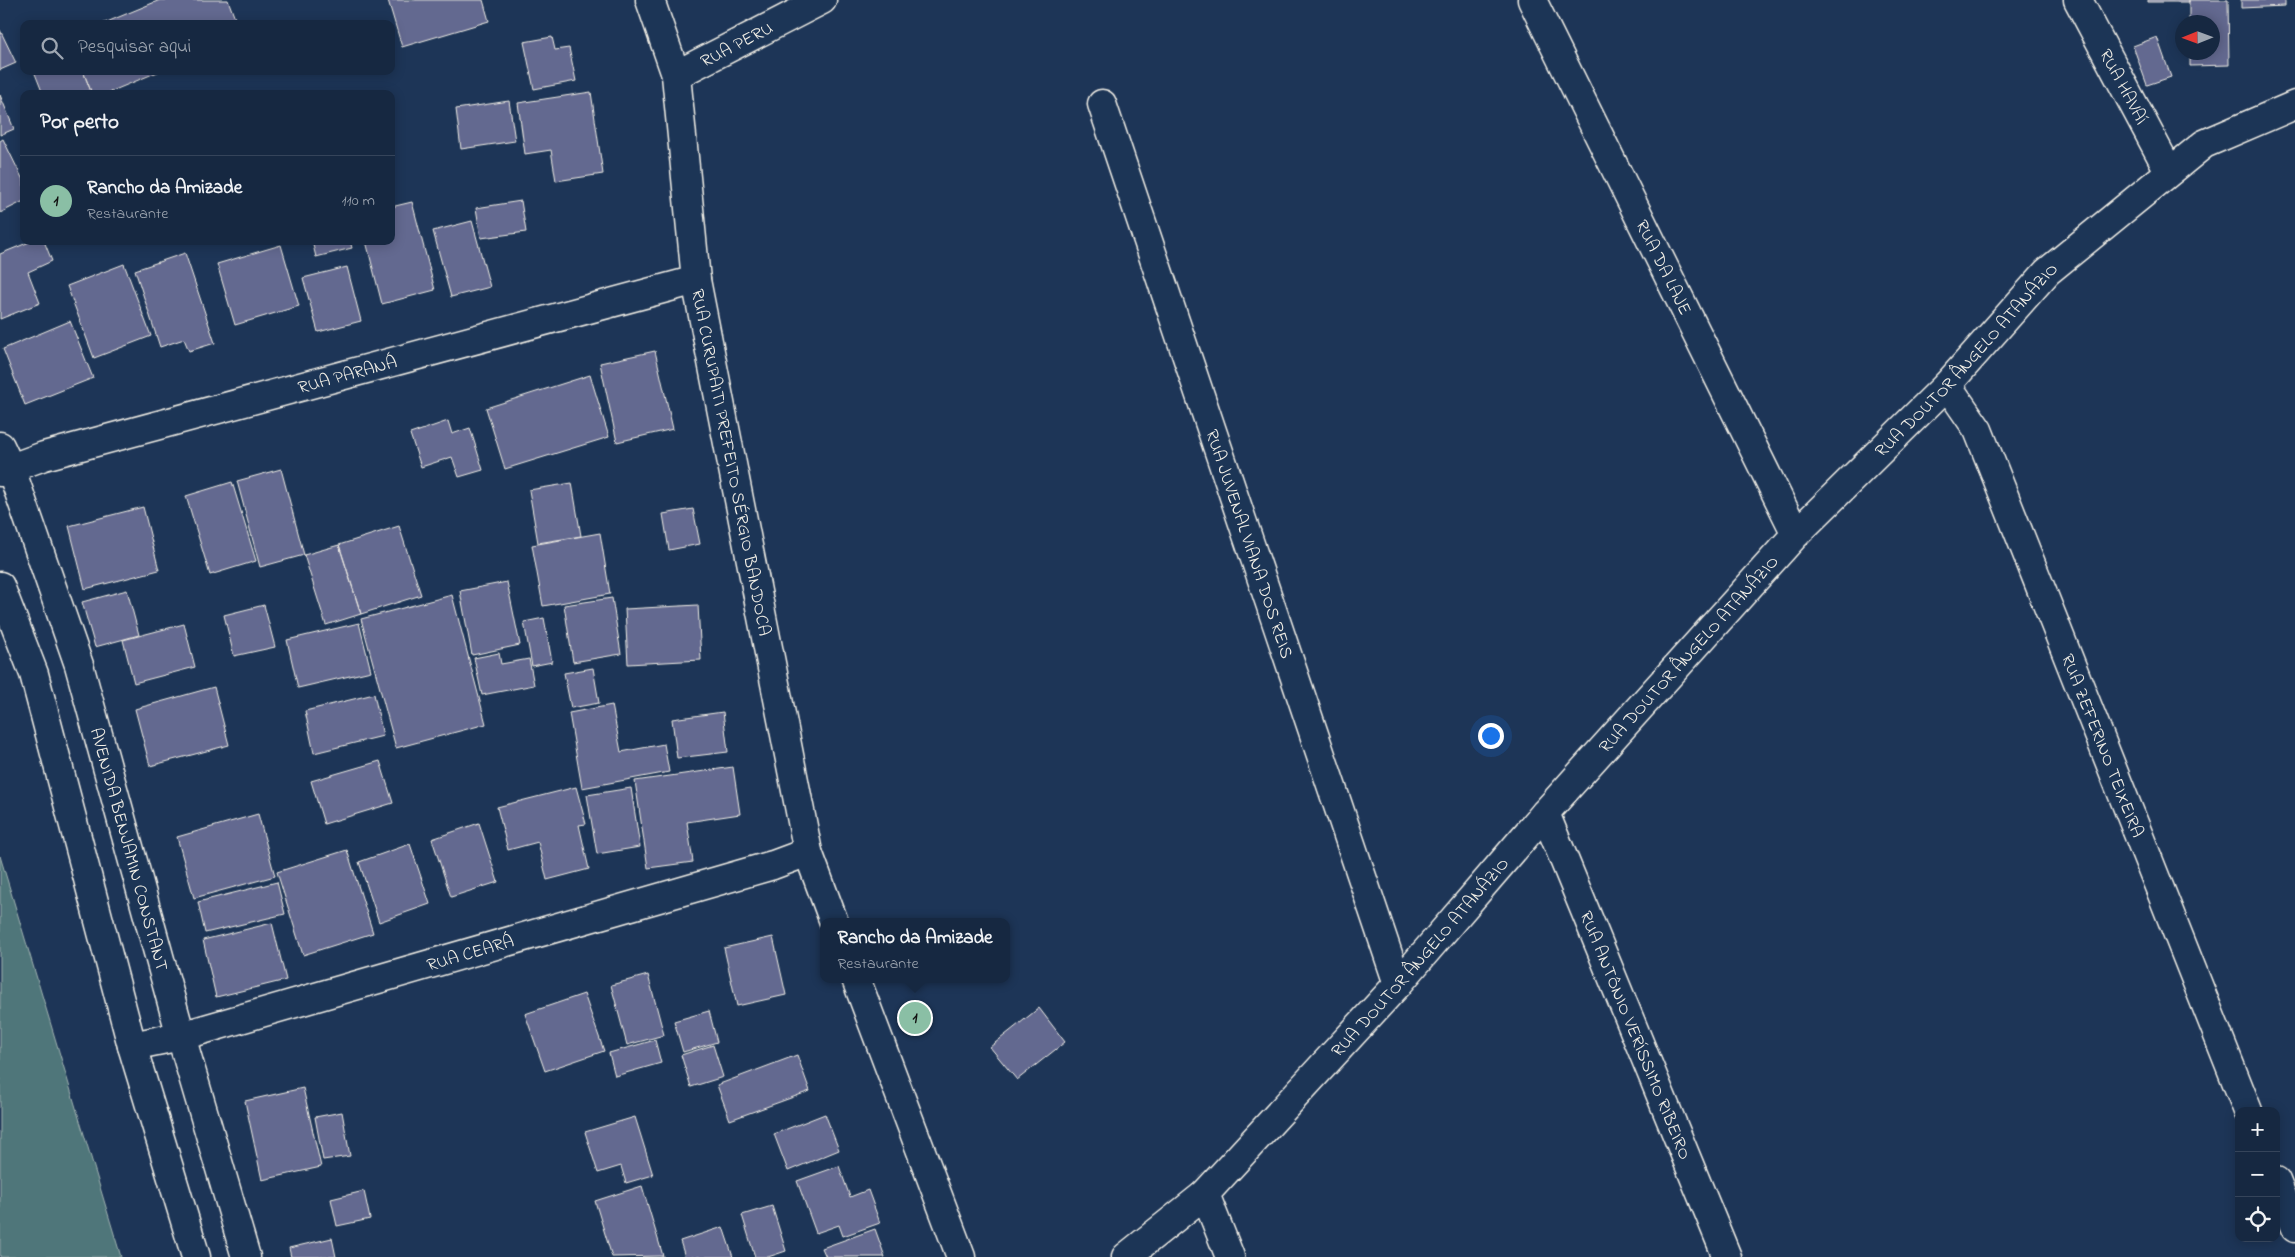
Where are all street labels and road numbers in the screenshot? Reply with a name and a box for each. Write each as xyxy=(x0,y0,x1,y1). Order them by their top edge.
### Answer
street label: RUA PERU xyxy=(697,16,778,75)
street label: RUA HAVAÍ xyxy=(2091,45,2153,130)
street label: RUA DA LAJE xyxy=(1628,216,1697,320)
street label: RUA DOUTOR ÂNGELO ATANÁZIO xyxy=(1870,257,2064,464)
street label: RUA CURUPAITI PREFEITO SÉRGIO BANDOCA xyxy=(683,287,776,638)
street label: RUA PARANÁ xyxy=(295,350,400,402)
street label: RUA JUVENAL VIANA DOS REIS xyxy=(1197,426,1299,662)
street label: RUA DOUTOR ÂNGELO ATANÁZIO xyxy=(1594,550,1786,760)
street label: RUA ZEFERINO TEIXEIRA xyxy=(2053,651,2149,842)
street label: AVENIDA BENJAMIN CONSTANT xyxy=(82,725,174,974)
street label: RUA DOUTOR ÂNGELO ATANÁZIO xyxy=(1326,852,1516,1064)
street label: RUA ANTÔNIO VERÍSSIMO RIBEIRO xyxy=(1572,907,1697,1164)
street label: RUA CEARÁ xyxy=(424,929,518,979)

